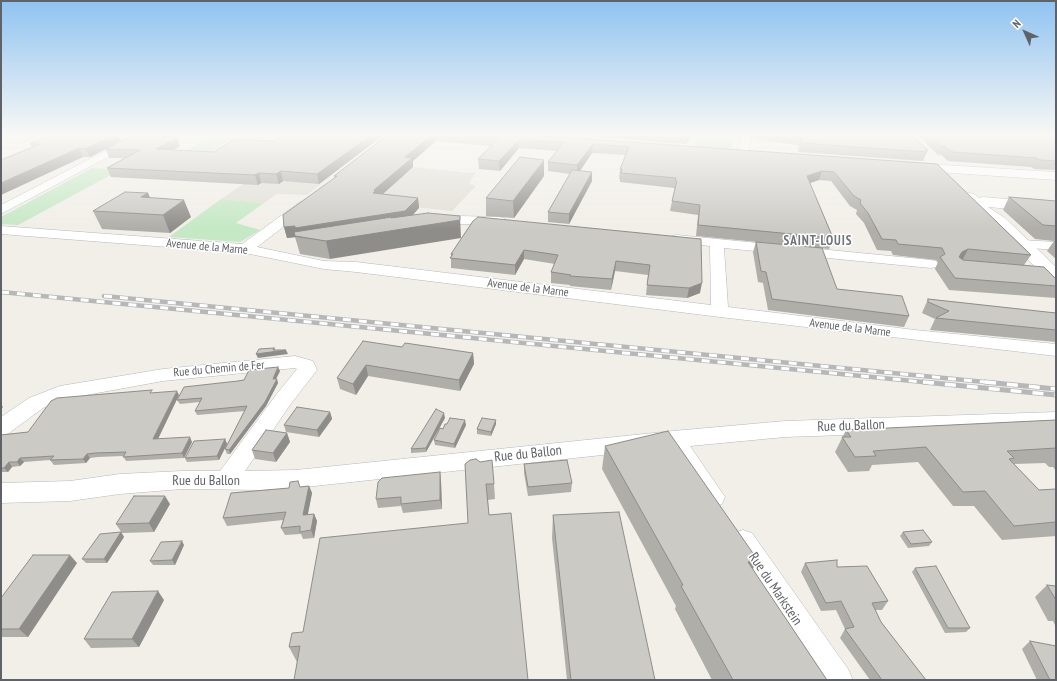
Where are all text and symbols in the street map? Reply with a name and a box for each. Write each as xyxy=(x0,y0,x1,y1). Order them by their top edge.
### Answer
north arrow xyxy=(1005,12,1045,52)
text: N xyxy=(1009,16,1024,31)
district label: SAINT-LOUIS xyxy=(783,233,853,249)
street label: Avenue de la Marne xyxy=(166,236,248,258)
street label: Avenue de la Marne xyxy=(487,276,569,300)
street label: Avenue de la Marne xyxy=(809,316,891,340)
street label: Rue du Chemin de Fer xyxy=(173,358,265,380)
street label: Rue du Ballon xyxy=(817,416,885,436)
street label: Rue du Ballon xyxy=(494,442,562,466)
street label: Rue du Ballon xyxy=(172,473,240,489)
street label: Rue du Markstein xyxy=(745,550,805,628)

